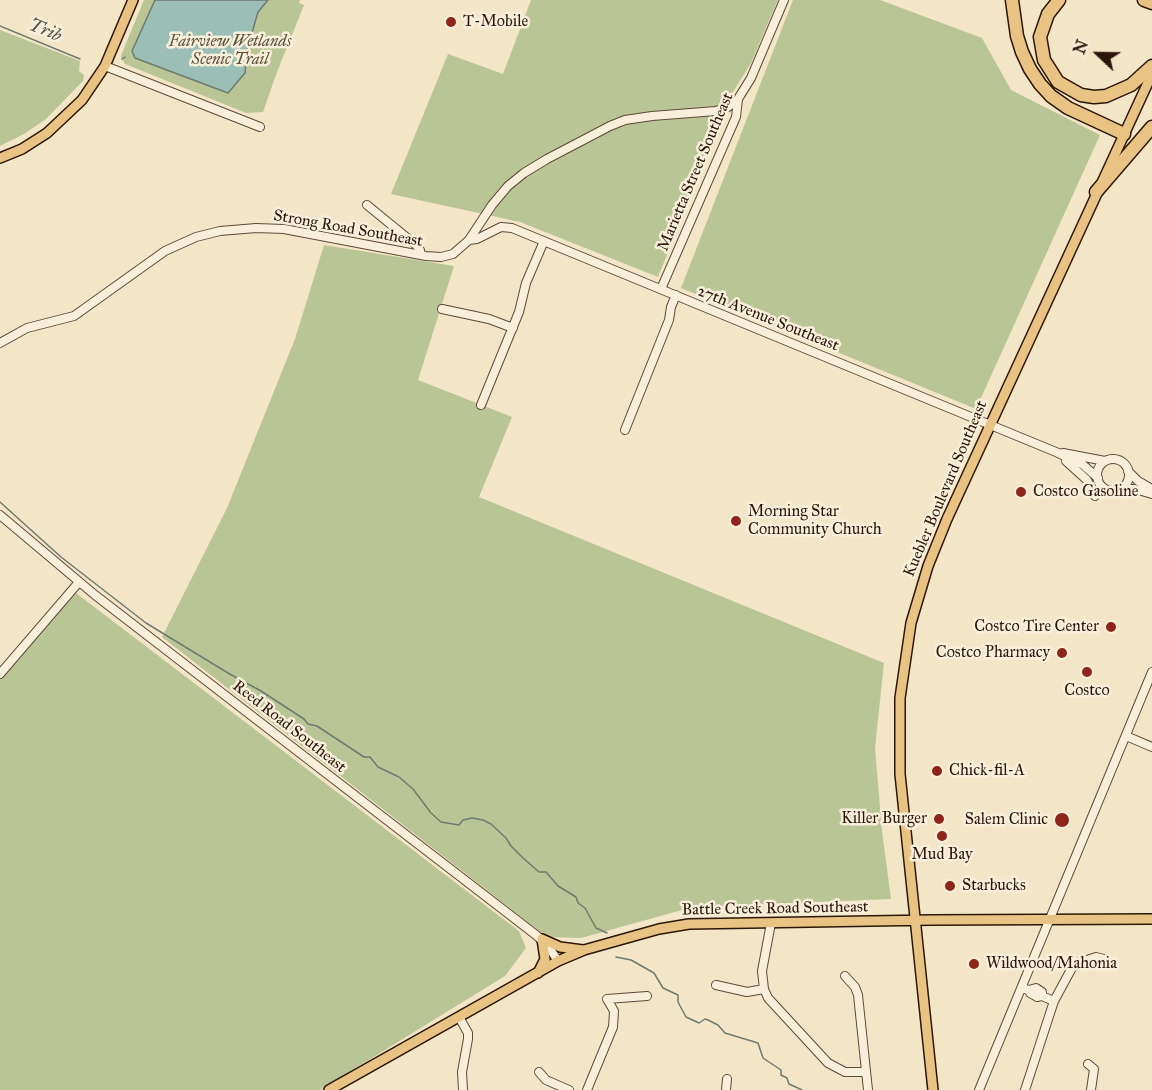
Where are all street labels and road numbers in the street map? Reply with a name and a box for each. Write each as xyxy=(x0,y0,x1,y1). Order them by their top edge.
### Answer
street label: Marietta Street Southeast xyxy=(654,90,738,254)
street label: Strong Road Southeast xyxy=(272,206,424,252)
street label: 27th Avenue Southeast xyxy=(694,282,842,356)
street label: Kuebler Boulevard Southeast xyxy=(900,398,992,580)
street label: Reed Road Southeast xyxy=(228,677,350,777)
street label: Battle Creek Road Southeast xyxy=(681,898,869,920)

